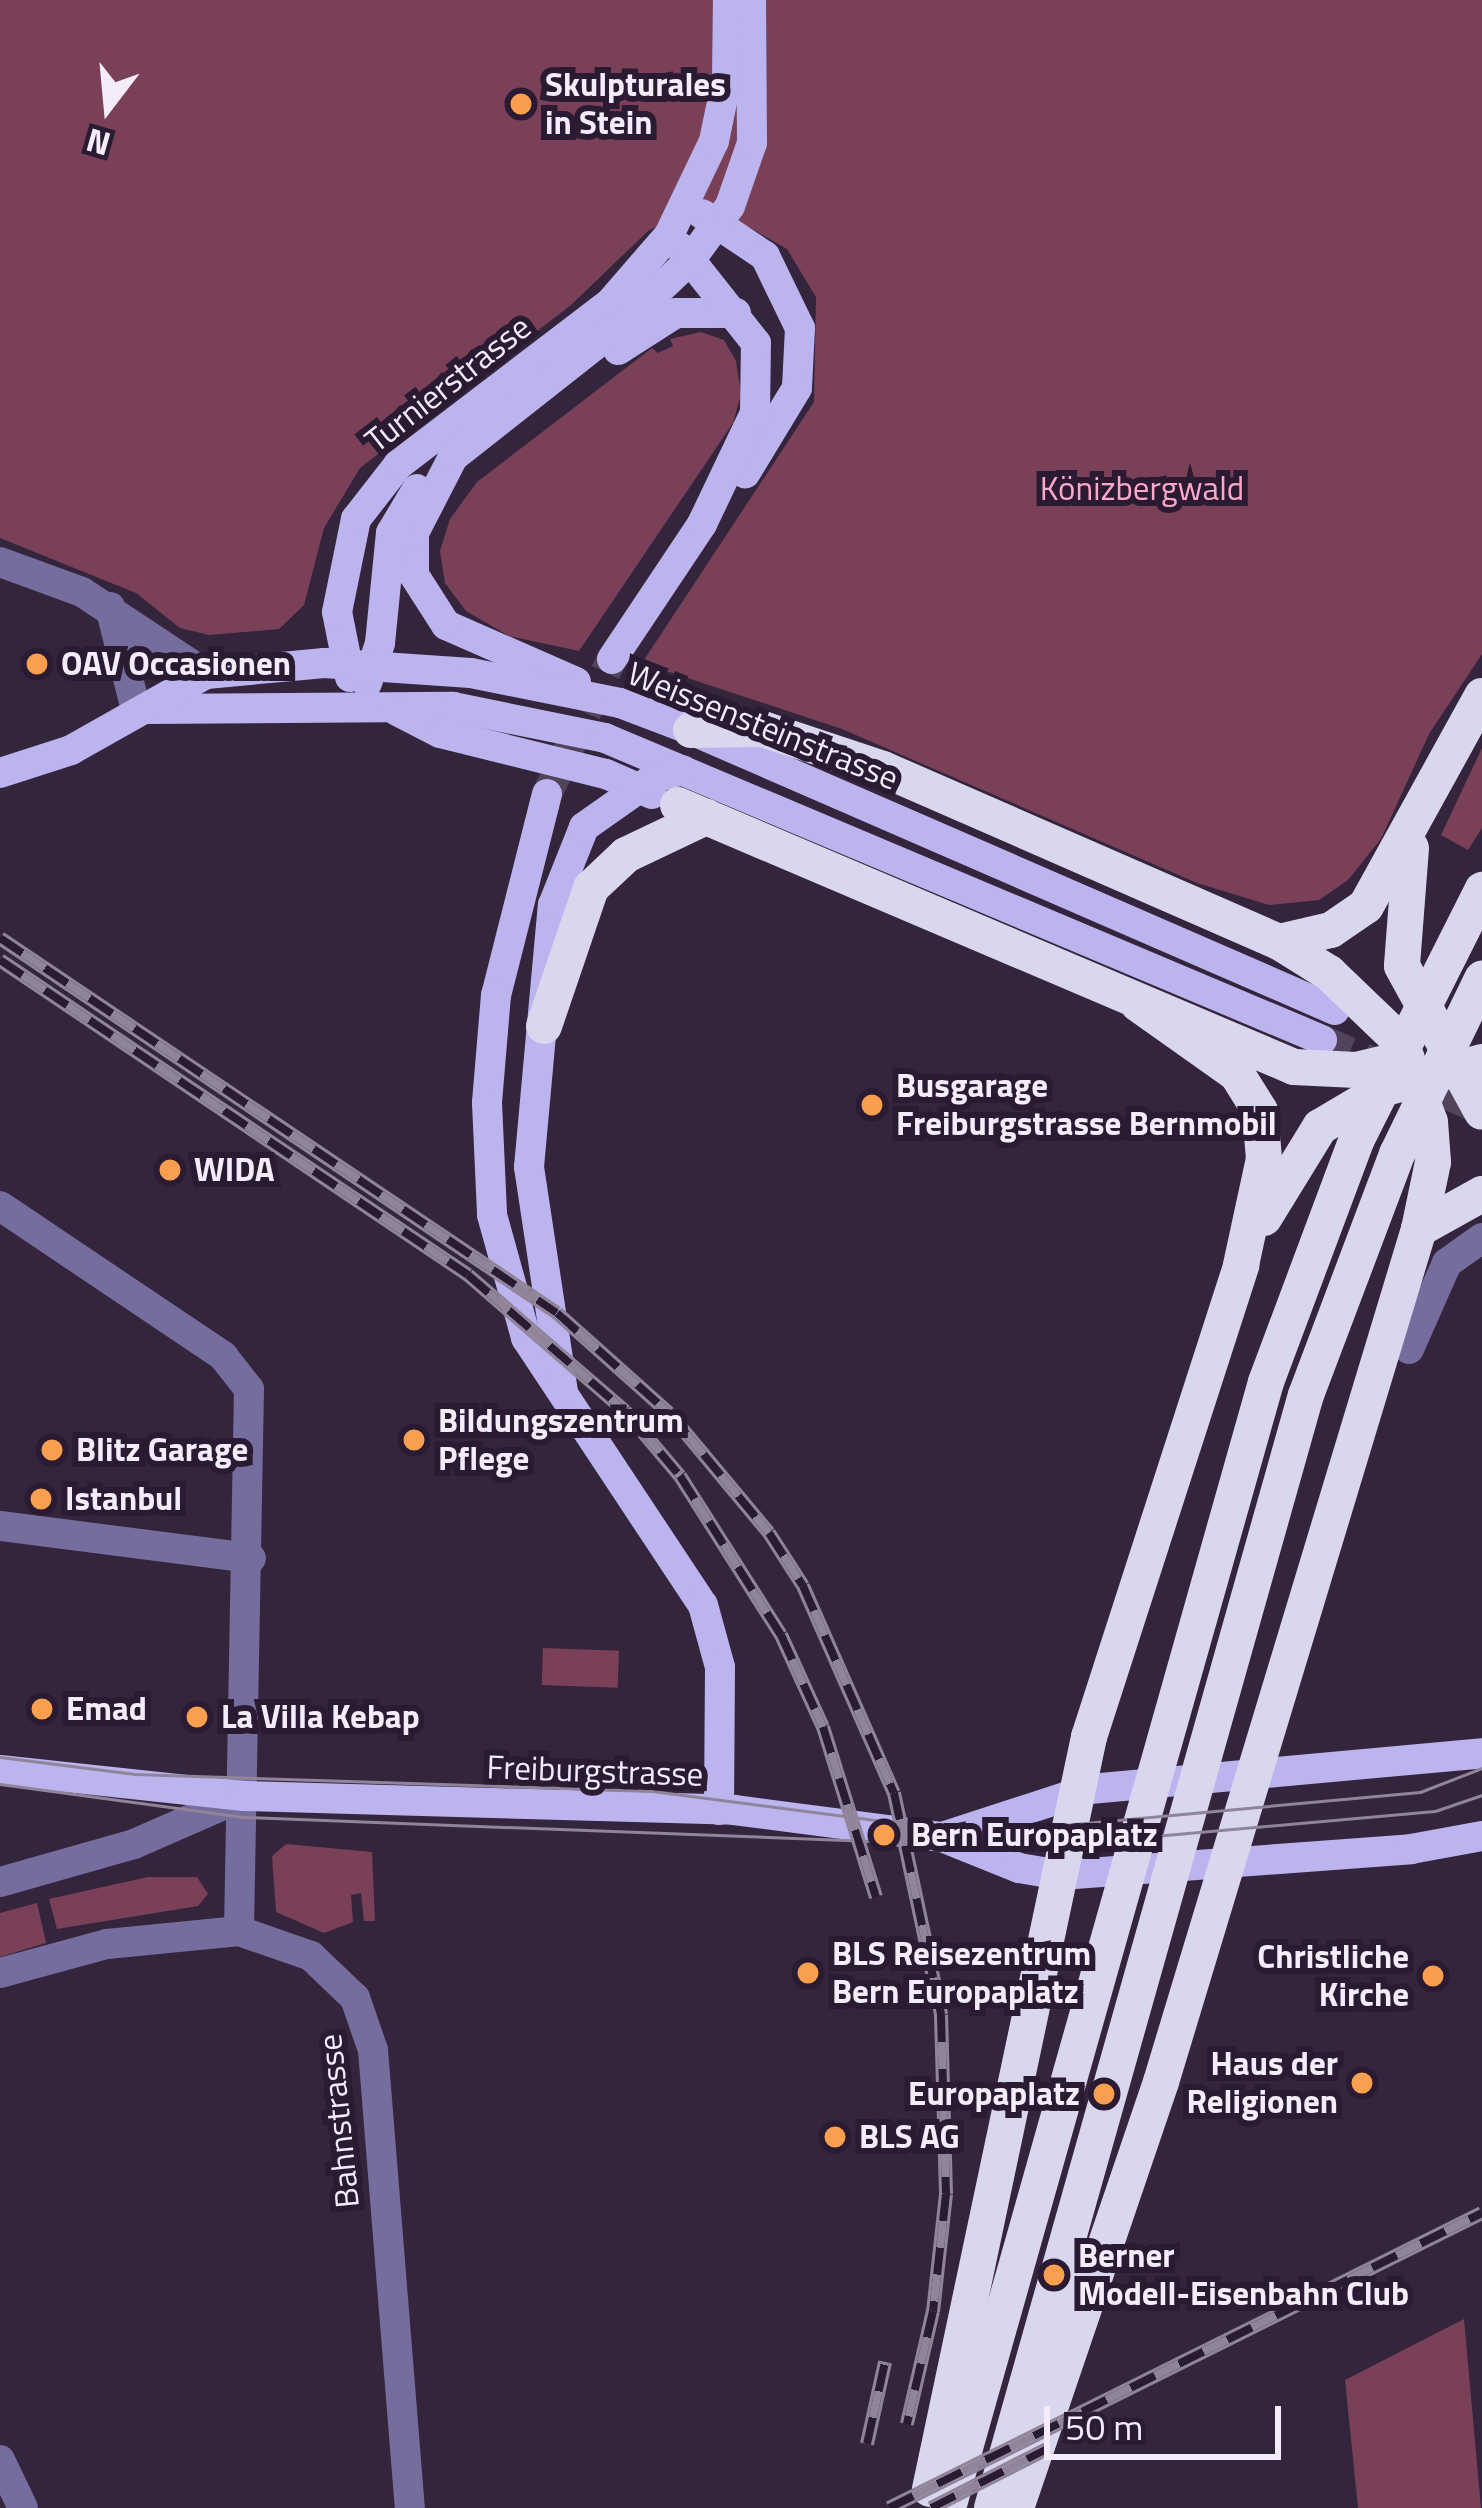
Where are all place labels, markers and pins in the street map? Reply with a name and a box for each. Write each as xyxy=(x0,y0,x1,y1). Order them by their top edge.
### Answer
place label: Skulpturales in Stein xyxy=(545,65,726,143)
marker: Skulpturales in Stein xyxy=(508,91,534,117)
place label: OAV Occasionen xyxy=(61,644,291,684)
marker: OAV Occasionen xyxy=(24,651,50,677)
place label: Busgarage Freiburgstrasse Bernmobil xyxy=(896,1066,1277,1144)
marker: Busgarage Freiburgstrasse Bernmobil xyxy=(859,1092,885,1118)
place label: WIDA xyxy=(194,1150,275,1190)
marker: WIDA xyxy=(157,1157,183,1183)
place label: Bildungszentrum Pflege xyxy=(438,1401,684,1479)
marker: Bildungszentrum Pflege xyxy=(401,1427,427,1453)
place label: Blitz Garage xyxy=(76,1430,248,1470)
marker: Blitz Garage xyxy=(39,1437,65,1463)
place label: Istanbul xyxy=(65,1479,182,1519)
marker: Istanbul xyxy=(28,1486,54,1512)
place label: Emad xyxy=(66,1689,147,1729)
marker: Emad xyxy=(29,1696,55,1722)
place label: La Villa Kebap xyxy=(221,1697,420,1737)
marker: La Villa Kebap xyxy=(184,1704,210,1730)
place label: Bern Europaplatz xyxy=(911,1815,1158,1855)
marker: Bern Europaplatz xyxy=(868,1819,900,1851)
place label: BLS Reisezentrum Bern Europaplatz xyxy=(832,1934,1091,2012)
place label: Christliche Kirche xyxy=(1257,1937,1409,2015)
marker: BLS Reisezentrum Bern Europaplatz xyxy=(795,1960,821,1986)
marker: Christliche Kirche xyxy=(1420,1963,1446,1989)
place label: Haus der Religionen xyxy=(1187,2044,1338,2122)
marker: Haus der Religionen xyxy=(1349,2070,1375,2096)
place label: Europaplatz xyxy=(908,2074,1080,2114)
marker: Europaplatz xyxy=(1091,2081,1117,2107)
place label: BLS AG xyxy=(859,2117,960,2157)
marker: BLS AG xyxy=(822,2124,848,2150)
place label: Berner Modell-Eisenbahn Club xyxy=(1078,2236,1409,2314)
marker: Berner Modell-Eisenbahn Club xyxy=(1041,2262,1067,2288)

